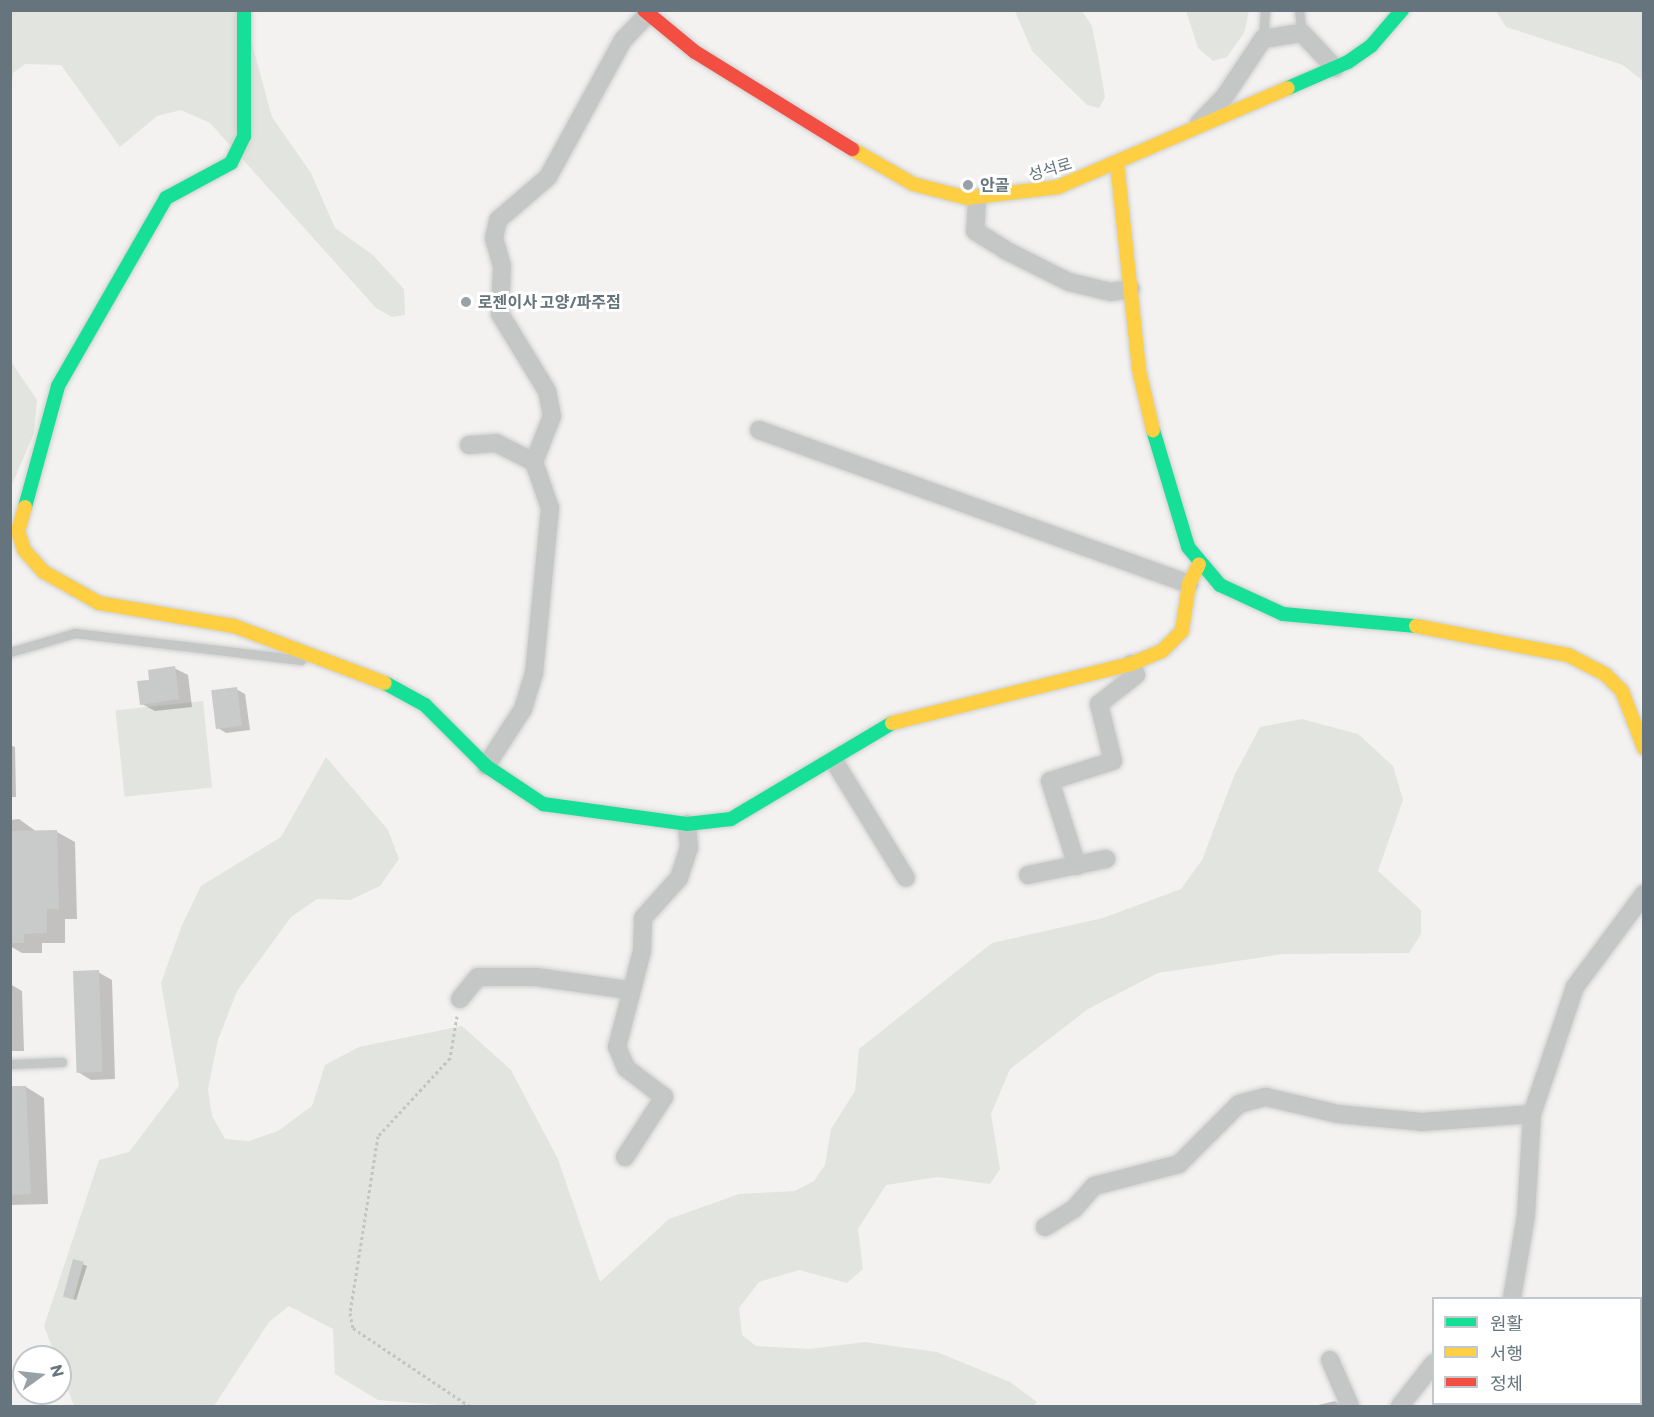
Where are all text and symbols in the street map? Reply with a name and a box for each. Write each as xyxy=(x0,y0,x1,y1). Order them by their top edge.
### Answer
street label: 성석로 xyxy=(1026,154,1074,184)
place label: 안골 xyxy=(980,175,1009,195)
marker: 안골 xyxy=(961,178,975,192)
place label: 로젠이사 고양/파주점 xyxy=(478,292,621,312)
marker: 로젠이사 고양/파주점 xyxy=(459,295,473,309)
legend xyxy=(1432,1297,1642,1405)
text: 원활 xyxy=(1490,1312,1523,1334)
text: 서행 xyxy=(1490,1342,1523,1364)
north arrow xyxy=(12,1345,72,1405)
text: N xyxy=(47,1362,69,1379)
text: 정체 xyxy=(1490,1372,1523,1394)

